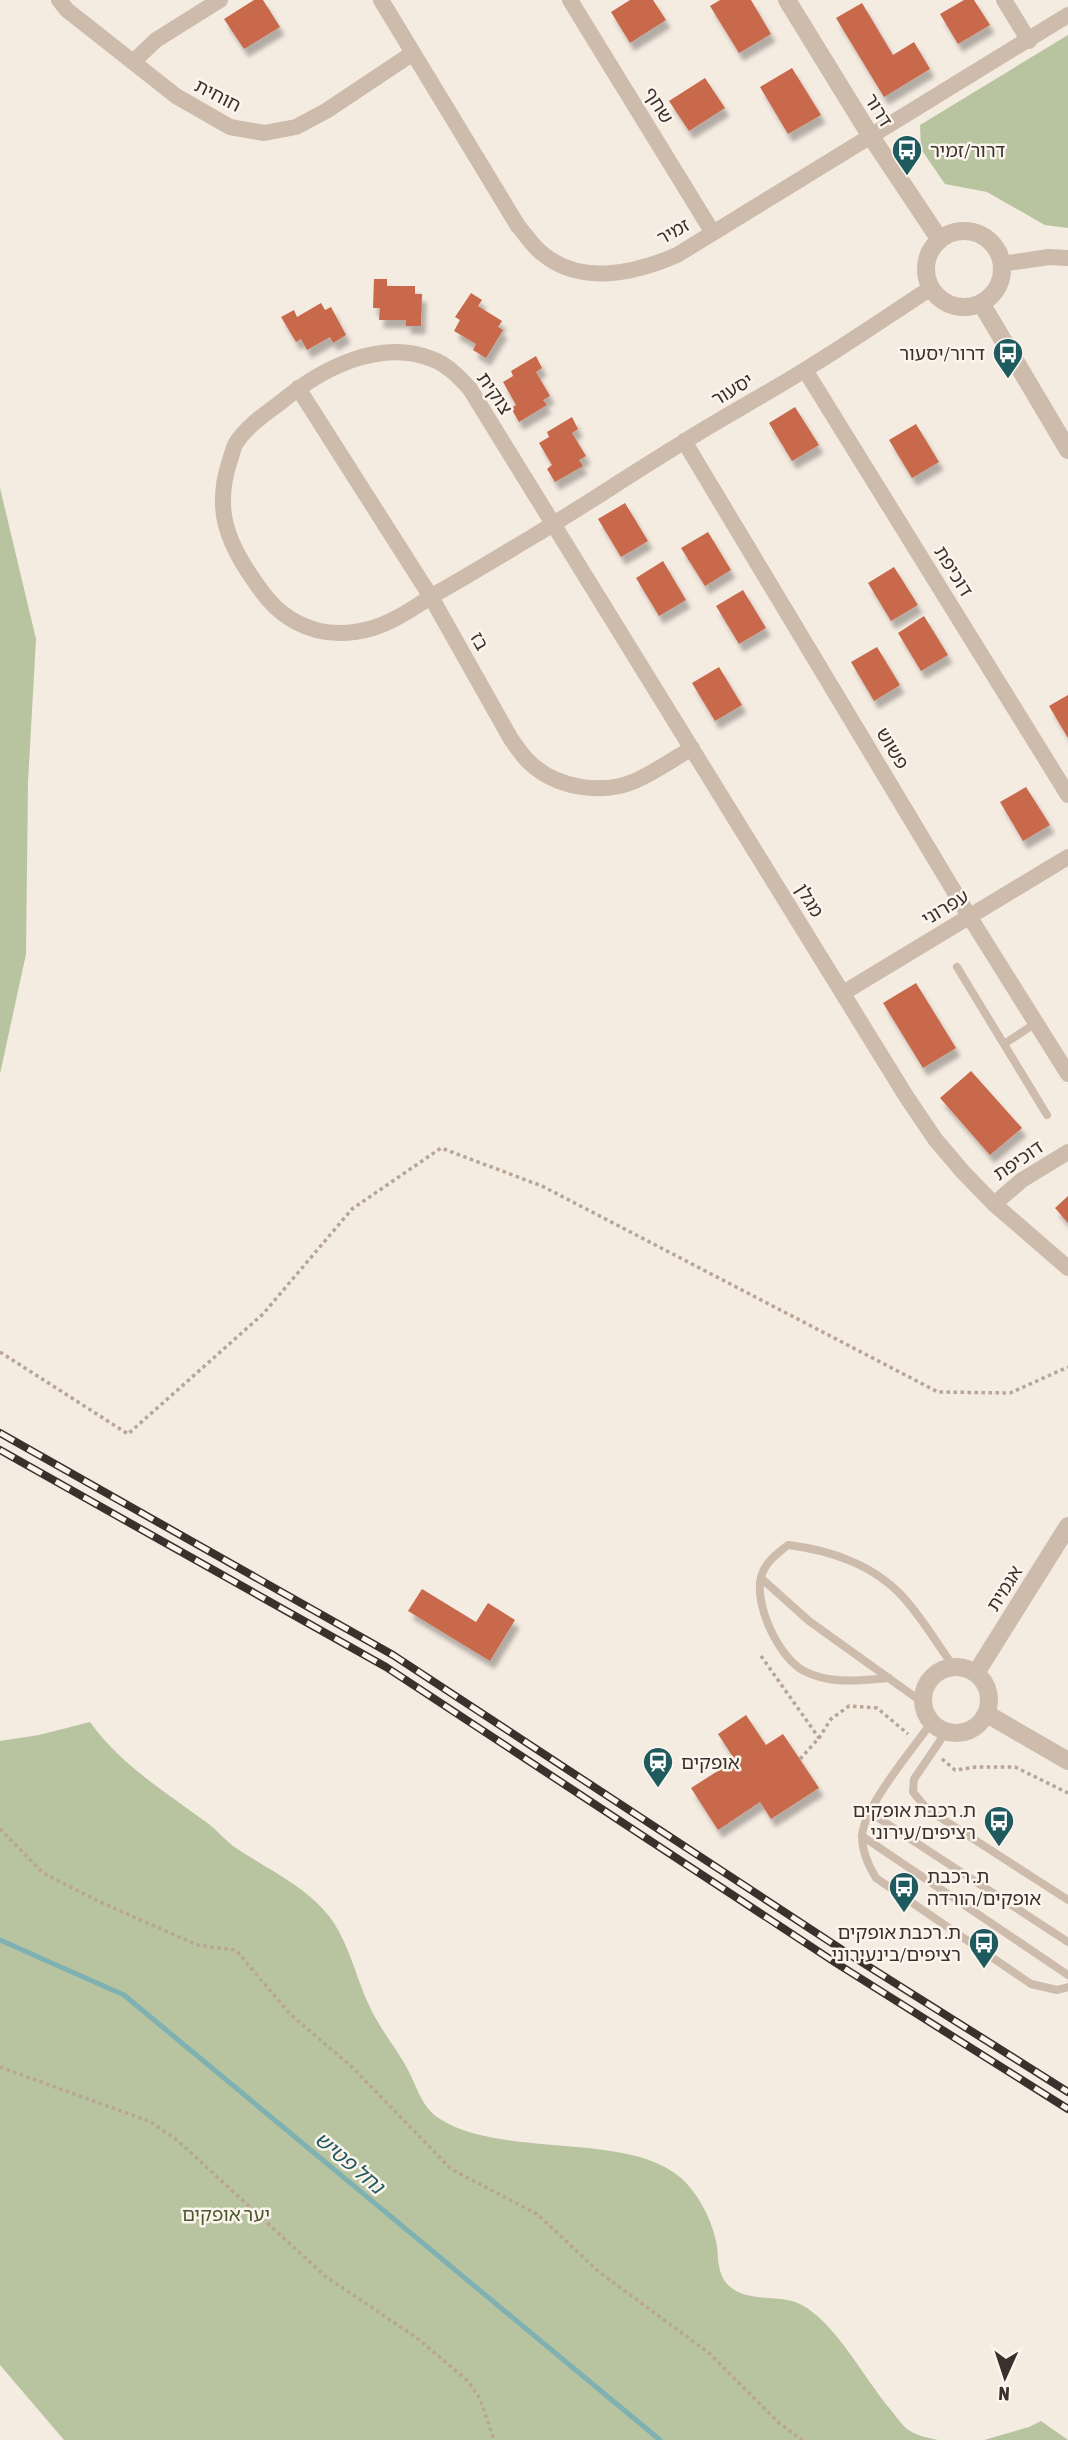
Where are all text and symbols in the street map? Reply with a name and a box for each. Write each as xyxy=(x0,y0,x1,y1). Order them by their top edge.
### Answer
street label: חוחית xyxy=(191,74,245,116)
street label: שחף xyxy=(640,83,678,127)
street label: דרור xyxy=(860,89,898,131)
bus stop icon: דרור/זמיר xyxy=(890,133,924,177)
place label: דרור/זמיר xyxy=(930,139,1005,161)
street label: זמיר xyxy=(653,213,693,249)
bus stop icon: דרור/יסעור xyxy=(991,336,1025,380)
place label: דרור/יסעור xyxy=(899,342,985,364)
street label: צוקית xyxy=(473,368,517,418)
street label: יסעור xyxy=(707,368,757,410)
street label: דוכיפת xyxy=(930,542,978,600)
street label: בז xyxy=(466,628,494,654)
street label: פשוש xyxy=(872,723,914,773)
street label: מגלן xyxy=(791,879,829,921)
street label: עפרוני xyxy=(918,884,972,930)
street label: דוכיפת xyxy=(989,1135,1047,1185)
street label: אגמית xyxy=(982,1561,1026,1615)
station icon: אופקים xyxy=(641,1745,675,1789)
place label: אופקים xyxy=(681,1751,740,1773)
place label: ת. רכבת אופקים רציפים/עירוני xyxy=(852,1799,976,1843)
bus stop icon: ת. רכבת אופקים רציפים/עירוני xyxy=(982,1804,1016,1848)
place label: ת. רכבת אופקים/הורדה xyxy=(927,1865,1041,1909)
bus stop icon: ת. רכבת אופקים/הורדה xyxy=(887,1870,921,1914)
place label: ת. רכבת אופקים רציפים/בינעירוני xyxy=(831,1921,961,1965)
bus stop icon: ת. רכבת אופקים רציפים/בינעירוני xyxy=(967,1926,1001,1970)
water label: נחל פטיש xyxy=(310,2126,391,2199)
park label: יער אופקים xyxy=(182,2203,270,2225)
north arrow xyxy=(970,2342,1040,2412)
text: N xyxy=(998,2383,1010,2405)

